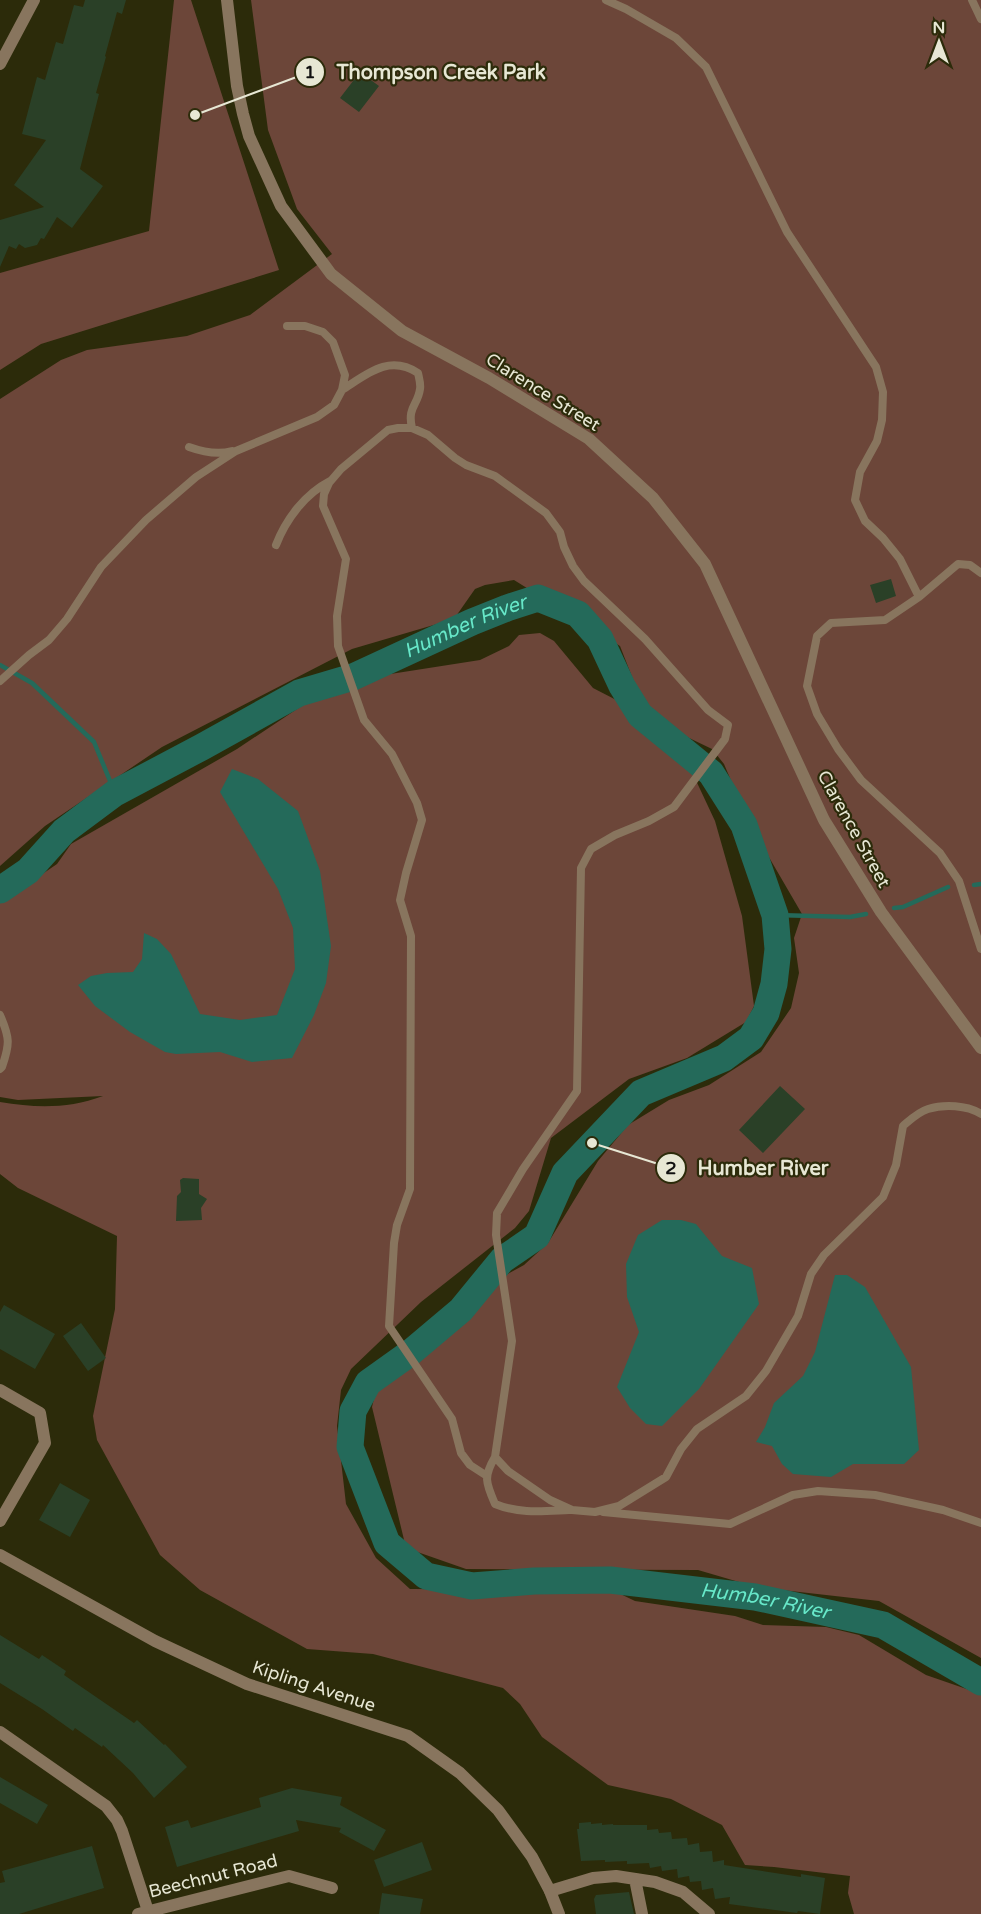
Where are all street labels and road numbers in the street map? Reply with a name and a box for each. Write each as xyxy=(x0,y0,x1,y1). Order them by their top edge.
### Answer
street label: Clarence Street xyxy=(482,348,604,436)
street label: Clarence Street xyxy=(813,767,895,892)
street label: Kipling Avenue xyxy=(250,1656,378,1716)
street label: Beechnut Road xyxy=(146,1849,280,1903)

